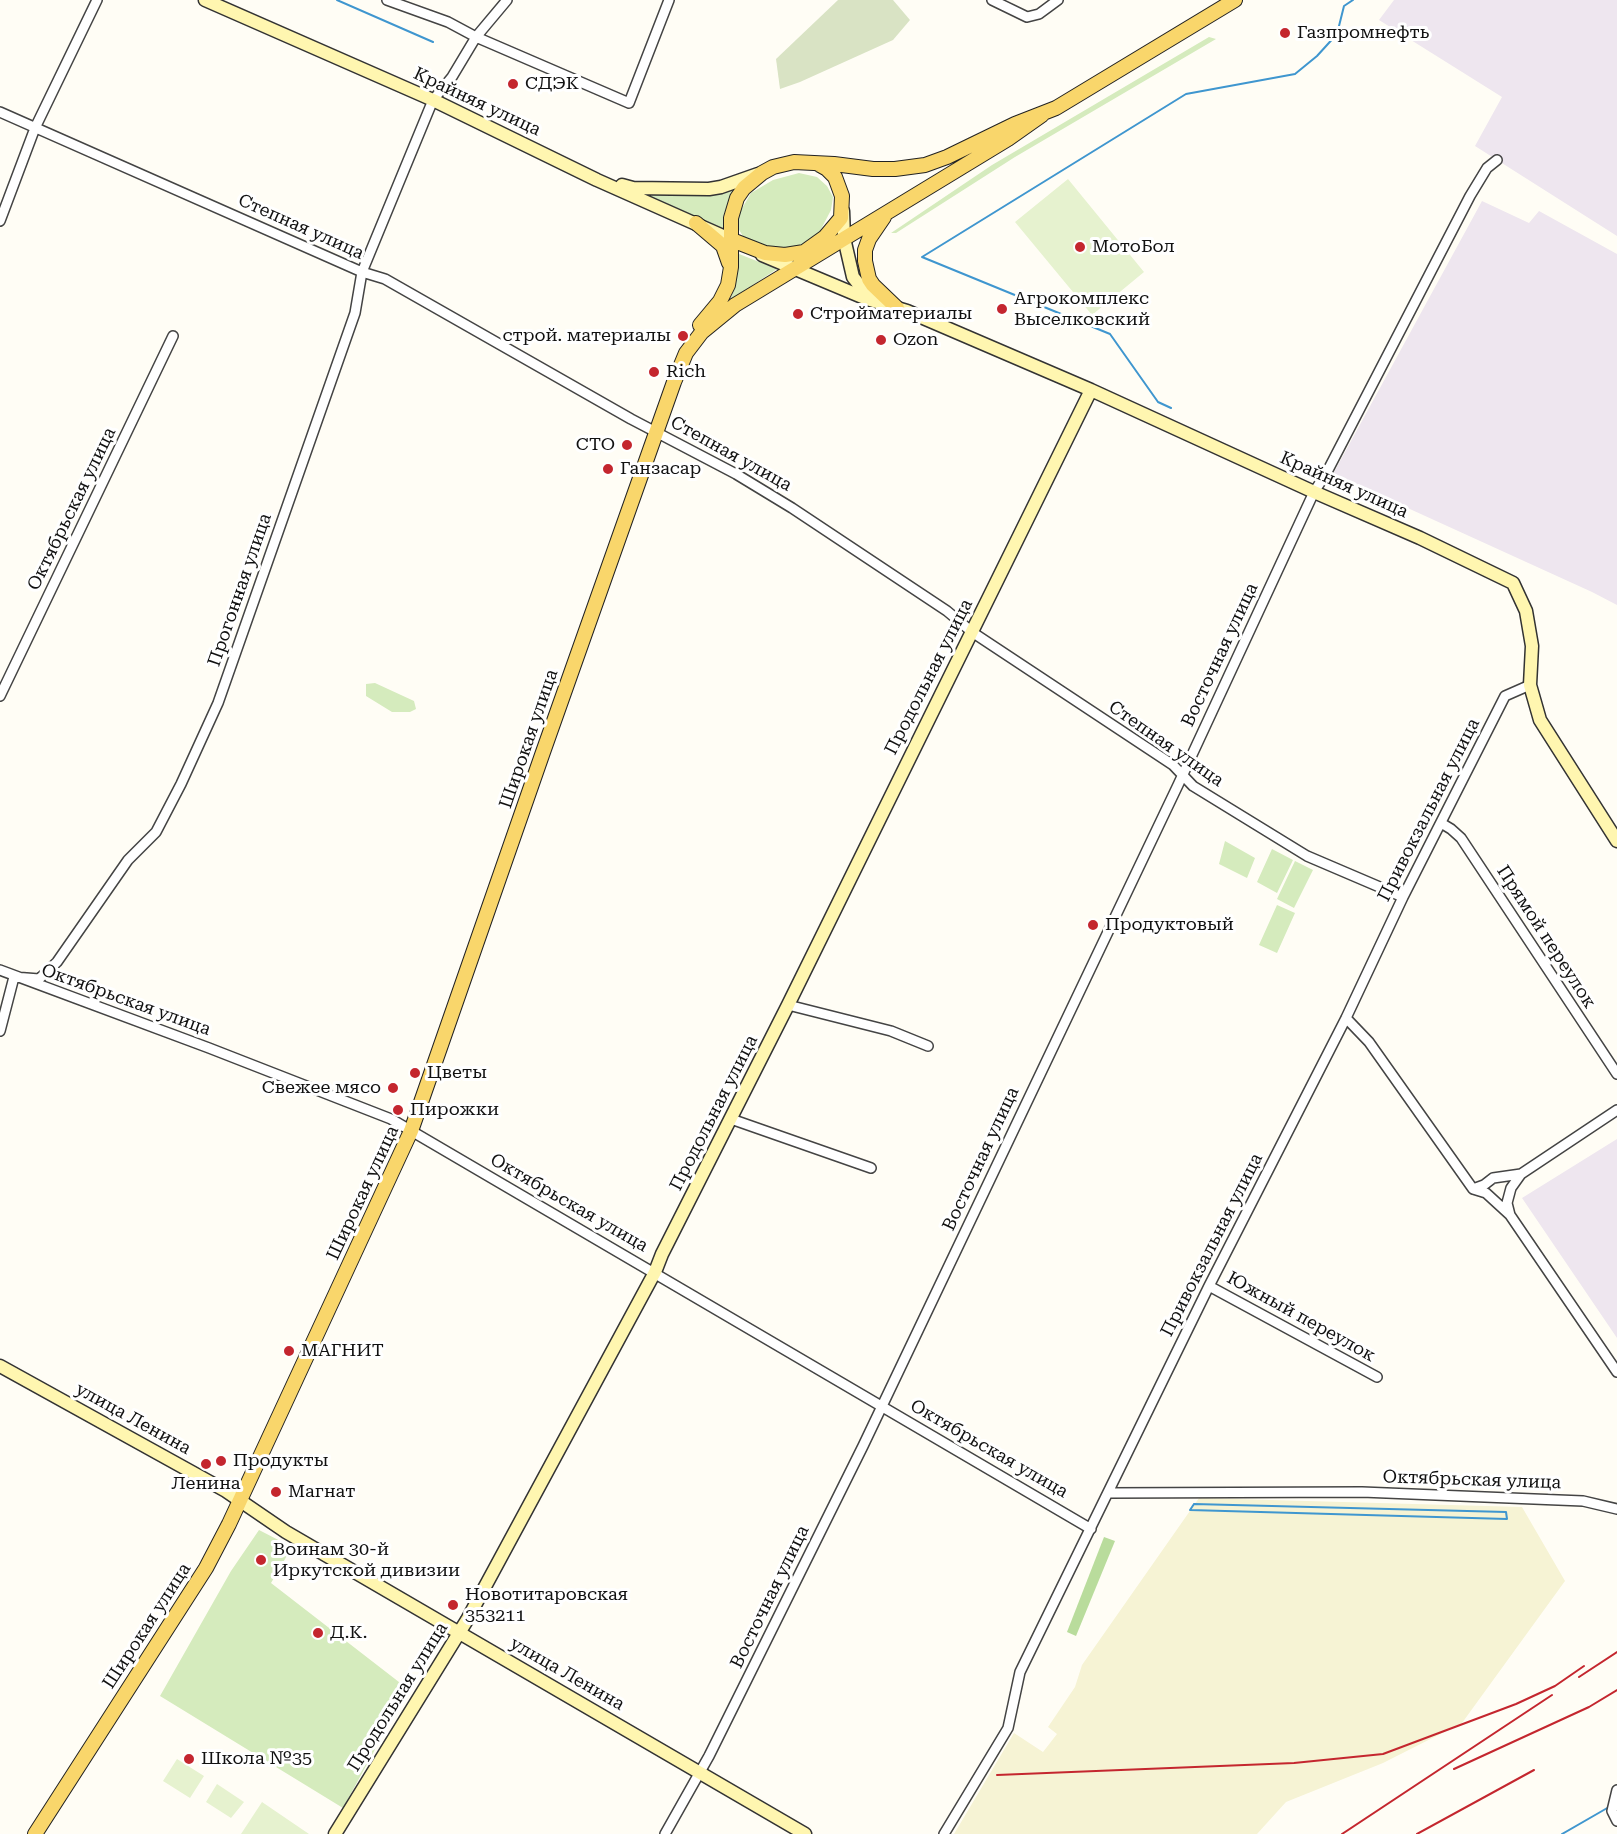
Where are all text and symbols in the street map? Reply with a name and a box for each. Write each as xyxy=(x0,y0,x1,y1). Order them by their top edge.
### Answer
place label: Газпромнефть xyxy=(1297,22,1429,44)
marker: Газпромнефть xyxy=(1278,26,1292,40)
street label: Крайняя улица xyxy=(410,63,544,141)
place label: СДЭК xyxy=(525,73,579,95)
marker: СДЭК xyxy=(506,77,520,91)
street label: Степная улица xyxy=(235,190,367,264)
place label: МотоБол xyxy=(1092,236,1175,258)
marker: МотоБол xyxy=(1073,240,1087,254)
place label: Агрокомплекс Выселковский xyxy=(1014,288,1150,330)
marker: Агрокомплекс Выселковский xyxy=(995,302,1009,316)
place label: Стройматериалы xyxy=(810,303,972,325)
marker: Стройматериалы xyxy=(791,307,805,321)
place label: строй. материалы xyxy=(502,325,671,347)
marker: строй. материалы xyxy=(676,329,690,343)
place label: Ozon xyxy=(893,329,938,351)
marker: Ozon xyxy=(874,333,888,347)
place label: Rich xyxy=(666,361,706,383)
marker: Rich xyxy=(647,365,661,379)
street label: Степная улица xyxy=(666,412,796,496)
street label: Октябрьская улица xyxy=(23,424,121,594)
place label: СТО xyxy=(576,434,615,456)
marker: СТО xyxy=(620,438,634,452)
street label: Крайняя улица xyxy=(1277,447,1411,523)
place label: Ганзасар xyxy=(620,458,701,480)
marker: Ганзасар xyxy=(601,462,615,476)
street label: Прогонная улица xyxy=(204,511,276,669)
street label: Восточная улица xyxy=(1177,580,1263,730)
street label: Продольная улица xyxy=(880,595,978,759)
street label: Широкая улица xyxy=(495,667,563,811)
street label: Степная улица xyxy=(1104,696,1228,792)
street label: Привокзальная улица xyxy=(1373,715,1485,905)
street label: Прямой переулок xyxy=(1492,861,1600,1013)
place label: Продуктовый xyxy=(1105,914,1234,936)
marker: Продуктовый xyxy=(1086,918,1100,932)
street label: Октябрьская улица xyxy=(38,959,214,1041)
street label: Продольная улица xyxy=(665,1031,763,1195)
place label: Цветы xyxy=(427,1062,487,1084)
marker: Цветы xyxy=(408,1066,422,1080)
place label: Свежее мясо xyxy=(262,1077,381,1099)
marker: Свежее мясо xyxy=(386,1081,400,1095)
street label: Восточная улица xyxy=(938,1084,1024,1234)
place label: Пирожки xyxy=(410,1099,499,1121)
marker: Пирожки xyxy=(391,1103,405,1117)
street label: Широкая улица xyxy=(322,1122,404,1264)
street label: Октябрьская улица xyxy=(486,1149,652,1257)
street label: Привокзальная улица xyxy=(1156,1150,1268,1340)
street label: Южный переулок xyxy=(1223,1267,1379,1367)
place label: МАГНИТ xyxy=(301,1340,384,1362)
marker: МАГНИТ xyxy=(282,1344,296,1358)
street label: улица Ленина xyxy=(72,1378,194,1460)
street label: Октябрьская улица xyxy=(906,1395,1072,1503)
place label: Продукты xyxy=(233,1450,329,1472)
marker: Продукты xyxy=(214,1454,228,1468)
marker: Ленина xyxy=(199,1457,213,1471)
street label: Октябрьская улица xyxy=(1382,1466,1562,1494)
place label: Ленина xyxy=(171,1473,241,1495)
place label: Магнат xyxy=(288,1481,355,1503)
marker: Магнат xyxy=(269,1485,283,1499)
street label: Восточная улица xyxy=(726,1522,814,1672)
place label: Воинам 30-й Иркутской дивизии xyxy=(273,1539,460,1582)
marker: Воинам 30-й Иркутской дивизии xyxy=(254,1553,268,1567)
street label: Широкая улица xyxy=(98,1559,196,1693)
place label: Новотитаровская 353211 xyxy=(465,1584,628,1626)
marker: Новотитаровская 353211 xyxy=(446,1598,460,1612)
street label: Продольная улица xyxy=(343,1618,453,1776)
place label: Д.К. xyxy=(330,1622,367,1644)
marker: Д.К. xyxy=(311,1626,325,1640)
street label: улица Ленина xyxy=(506,1632,628,1716)
place label: Школа №35 xyxy=(201,1748,312,1770)
marker: Школа №35 xyxy=(182,1752,196,1766)

